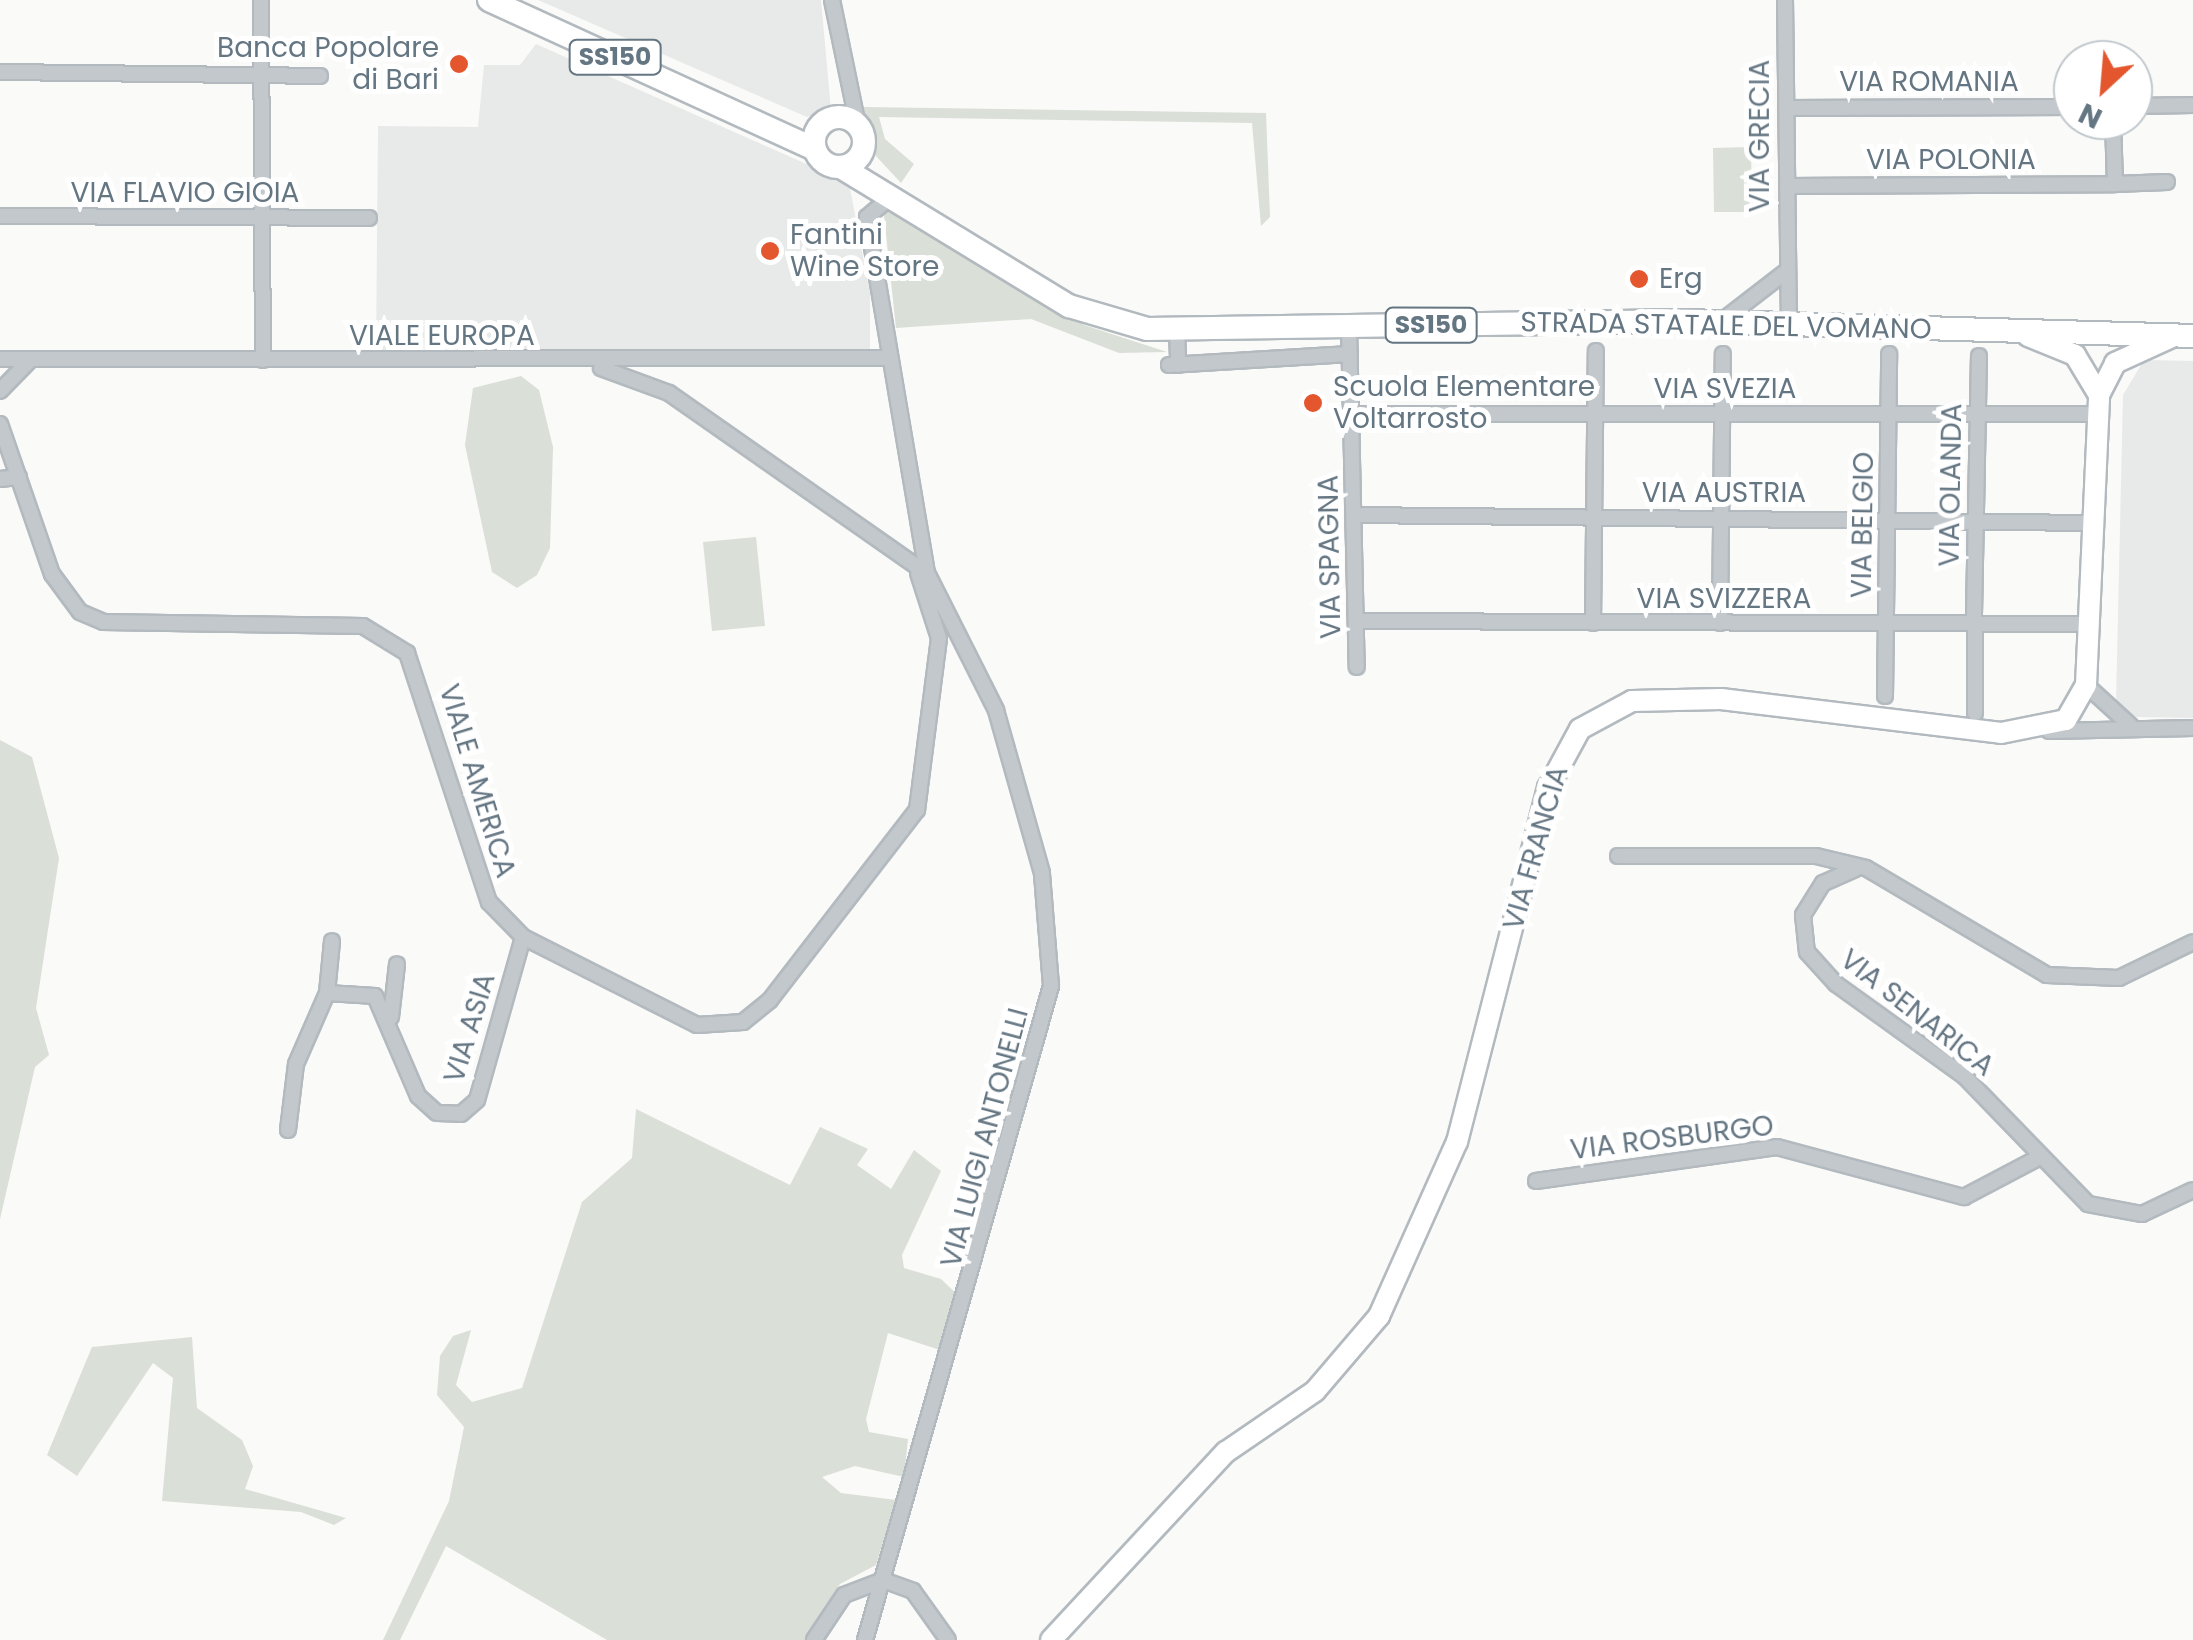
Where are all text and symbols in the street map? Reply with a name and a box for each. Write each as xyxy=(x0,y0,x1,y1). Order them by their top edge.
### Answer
place label: Banca Popolare di Bari xyxy=(217,31,439,97)
road number: SS150 xyxy=(568,37,662,77)
north arrow xyxy=(2053,40,2153,140)
marker: Banca Popolare di Bari xyxy=(448,53,470,75)
street label: VIA GRECIA xyxy=(1743,60,1777,212)
street label: VIA ROMANIA xyxy=(1839,65,2019,99)
text: N xyxy=(2072,93,2109,138)
street label: VIA POLONIA xyxy=(1866,143,2036,177)
street label: VIA FLAVIO GIOIA xyxy=(71,176,299,210)
place label: Fantini Wine Store xyxy=(790,218,939,284)
marker: Fantini Wine Store xyxy=(759,240,781,262)
place label: Erg xyxy=(1659,262,1703,296)
marker: Erg xyxy=(1628,268,1650,290)
road number: SS150 xyxy=(1384,305,1478,345)
street label: STRADA STATALE DEL VOMANO xyxy=(1520,306,1932,346)
street label: VIALE EUROPA xyxy=(349,319,535,353)
place label: Scuola Elementare Voltarrosto xyxy=(1333,370,1595,436)
street label: VIA SVEZIA xyxy=(1654,372,1796,406)
marker: Scuola Elementare Voltarrosto xyxy=(1302,392,1324,414)
street label: VIA OLANDA xyxy=(1933,403,1969,567)
street label: VIA BELGIO xyxy=(1845,451,1881,599)
street label: VIA SPAGNA xyxy=(1312,475,1348,639)
street label: VIA AUSTRIA xyxy=(1642,476,1806,510)
street label: VIA SVIZZERA xyxy=(1637,582,1811,616)
street label: VIALE AMERICA xyxy=(432,680,522,882)
street label: VIA FRANCIA xyxy=(1497,762,1575,934)
street label: VIA SENARICA xyxy=(1833,943,2001,1083)
street label: VIA ASIA xyxy=(437,969,503,1087)
street label: VIA LUIGI ANTONELLI xyxy=(934,1005,1036,1271)
street label: VIA ROSBURGO xyxy=(1568,1109,1776,1167)

